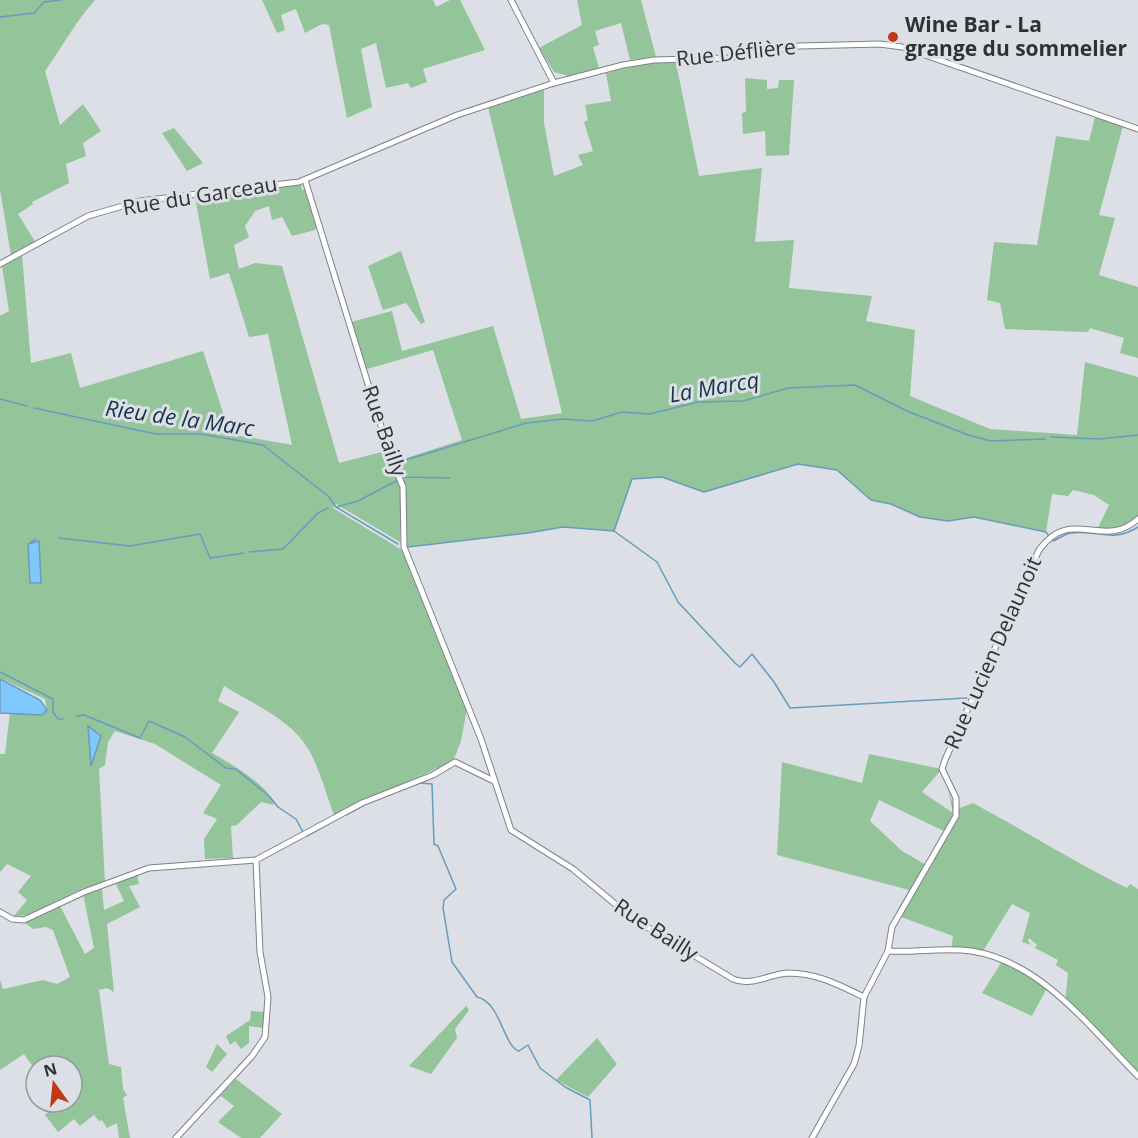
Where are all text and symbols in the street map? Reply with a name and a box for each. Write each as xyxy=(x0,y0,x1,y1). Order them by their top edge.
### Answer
place label: Wine Bar - La grange du sommelier xyxy=(905,10,1127,62)
marker: Wine Bar - La grange du sommelier xyxy=(886,30,900,44)
street label: Rue Déflière xyxy=(675,32,797,72)
street label: Rue du Garceau xyxy=(121,169,279,221)
water label: La Marcq xyxy=(666,363,761,409)
street label: Rue Bailly xyxy=(356,381,414,480)
water label: Rieu de la Marc xyxy=(104,392,258,442)
street label: Rue Lucien Delaunoit xyxy=(937,552,1047,753)
street label: Rue Bailly xyxy=(609,892,704,967)
north arrow xyxy=(24,1054,84,1114)
text: N xyxy=(41,1057,59,1082)

